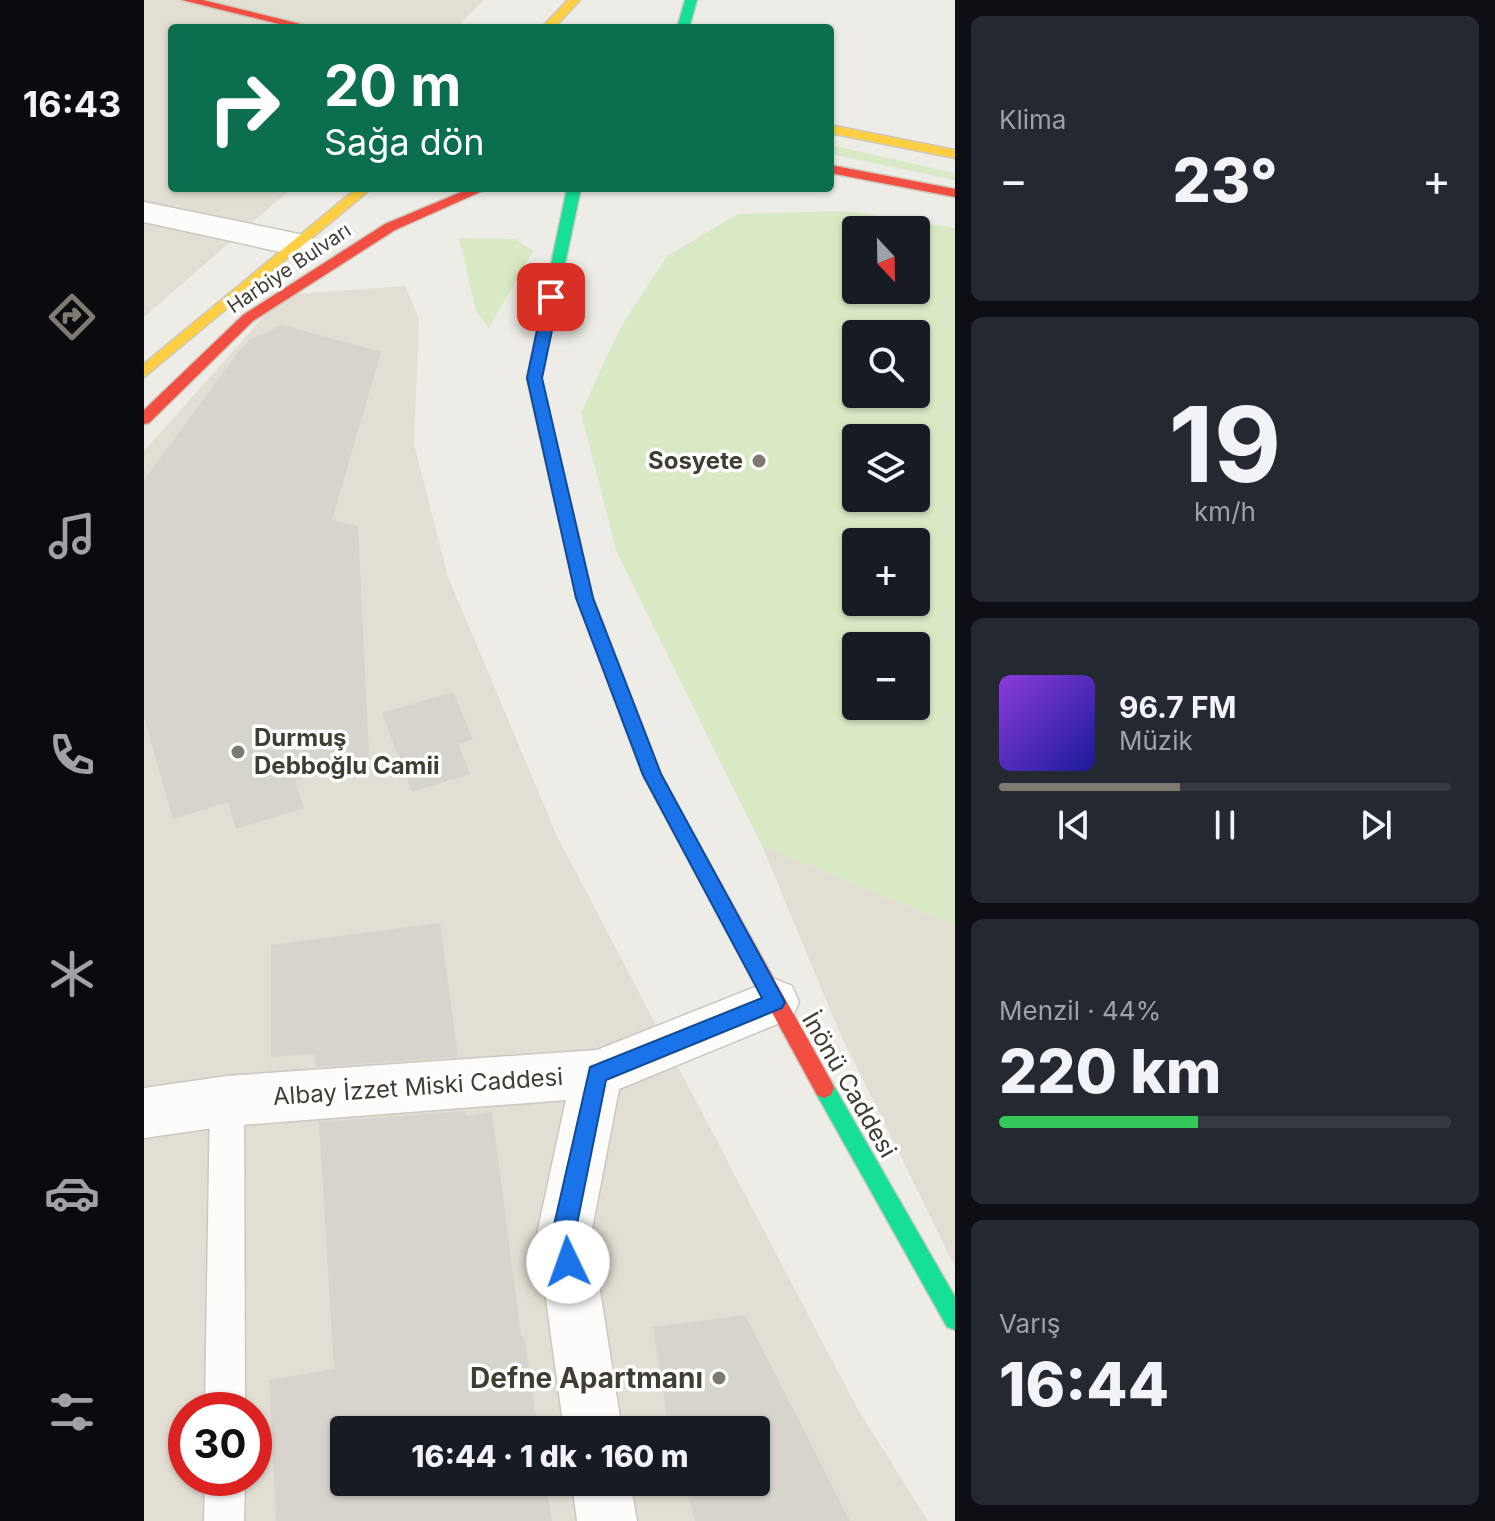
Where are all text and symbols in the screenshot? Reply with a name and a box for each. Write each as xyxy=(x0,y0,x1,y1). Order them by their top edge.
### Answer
text: 20 m xyxy=(324,52,461,120)
icon: right xyxy=(192,56,296,160)
text: 16:43 xyxy=(23,82,121,126)
text: Klima xyxy=(999,104,1066,135)
text: Sağa dön xyxy=(324,120,485,164)
text: 23° xyxy=(1172,144,1278,216)
text: − xyxy=(999,153,1028,207)
text: + xyxy=(1422,153,1451,207)
north arrow xyxy=(842,216,930,304)
map controls xyxy=(842,216,930,720)
street label: Harbiye Bulvarı xyxy=(223,218,355,318)
pin xyxy=(517,263,585,331)
icon: arrive xyxy=(529,275,573,319)
icon: directions xyxy=(44,289,100,345)
button: search xyxy=(842,320,930,408)
text: 19 xyxy=(1169,381,1281,507)
button: layers xyxy=(842,424,930,512)
place label: Sosyete xyxy=(648,446,743,475)
marker: Sosyete xyxy=(750,452,768,470)
text: km/h xyxy=(1194,496,1256,527)
icon: music xyxy=(44,508,100,564)
button: + xyxy=(842,528,930,616)
button: − xyxy=(842,632,930,720)
text: 96.7 FM xyxy=(1119,689,1236,725)
place label: Durmuş Debboğlu Camii xyxy=(254,723,440,780)
text: Müzik xyxy=(1119,725,1193,756)
icon: phone xyxy=(44,727,100,783)
marker: Durmuş Debboğlu Camii xyxy=(229,743,247,761)
icon: previous xyxy=(1052,803,1096,847)
icon: pause xyxy=(1203,803,1247,847)
icon: next xyxy=(1354,803,1398,847)
icon: climate xyxy=(44,946,100,1002)
text: Menzil · 44% xyxy=(999,995,1161,1026)
street label: İnönü Caddesi xyxy=(796,1007,903,1163)
text: 220 km xyxy=(999,1035,1221,1107)
street label: Albay İzzet Miski Caddesi xyxy=(272,1062,564,1111)
icon: car xyxy=(44,1165,100,1221)
position arrow xyxy=(526,1220,610,1304)
text: Varış xyxy=(999,1308,1060,1339)
text: 16:44 xyxy=(999,1348,1169,1420)
place label: Defne Apartmanı xyxy=(470,1361,703,1395)
marker: Defne Apartmanı xyxy=(710,1369,728,1387)
icon: filters xyxy=(44,1384,100,1440)
speed limit sign: 30 xyxy=(168,1392,272,1496)
text: 16:44 · 1 dk · 160 m xyxy=(411,1438,689,1474)

